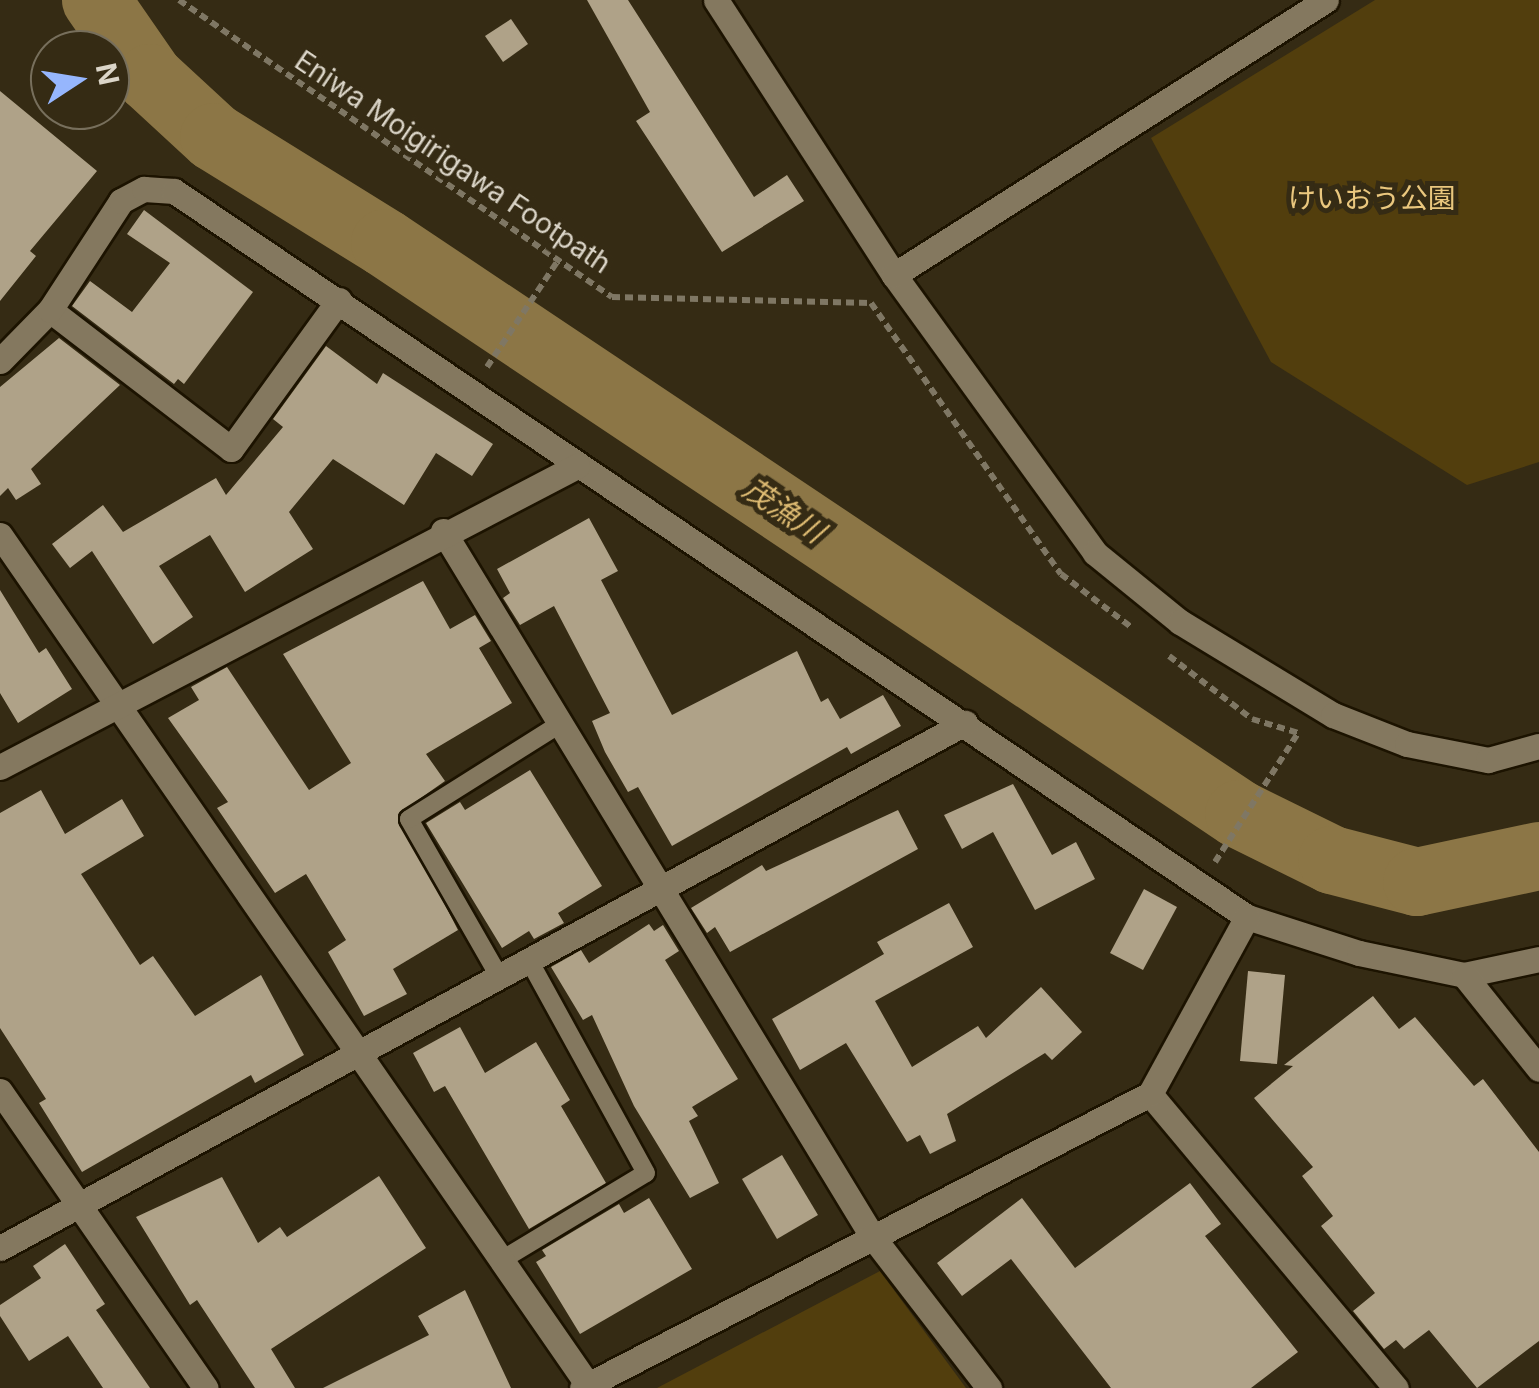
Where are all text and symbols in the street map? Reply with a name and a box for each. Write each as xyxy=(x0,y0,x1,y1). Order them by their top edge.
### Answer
north arrow xyxy=(30,30,130,130)
street label: Eniwa Moigirigawa Footpath xyxy=(289,44,617,280)
text: N xyxy=(89,60,126,88)
park label: けいおう公園 xyxy=(1288,181,1456,215)
water label: 茂漁川 xyxy=(737,470,831,550)

